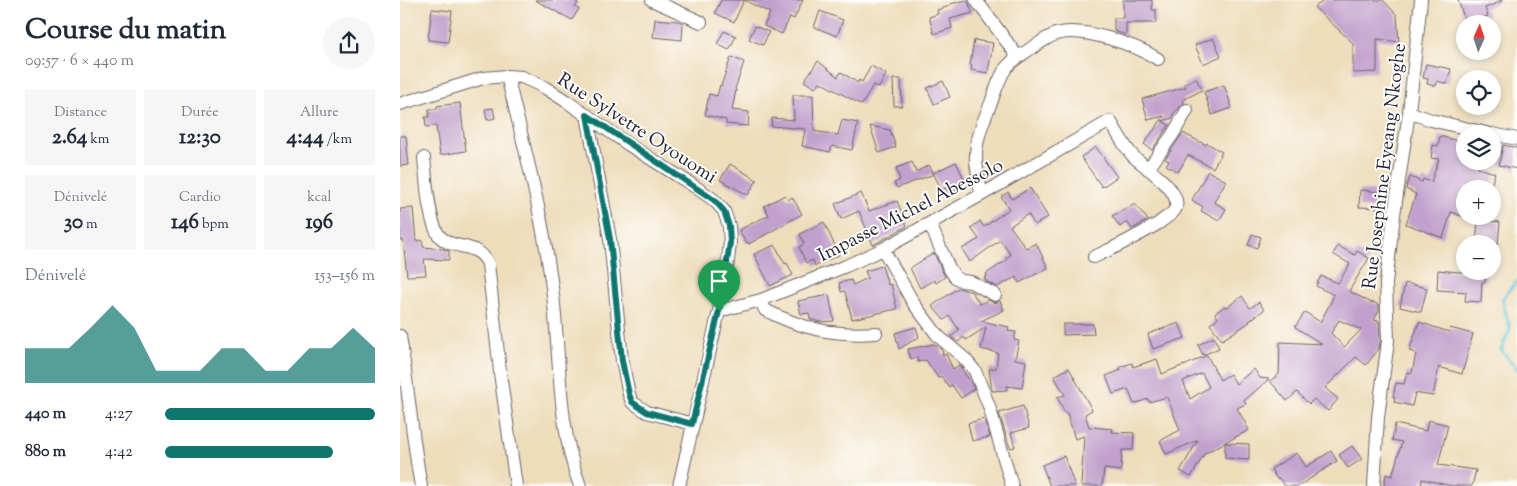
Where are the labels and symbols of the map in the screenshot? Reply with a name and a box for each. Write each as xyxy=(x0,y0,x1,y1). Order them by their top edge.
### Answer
north arrow xyxy=(1456,15,1501,60)
street label: Rue Josephine Eyeang Nkoghe xyxy=(1357,42,1414,291)
street label: Rue Sylvetre Oyouomi xyxy=(551,67,722,191)
street label: Impasse Michel Abessolo xyxy=(814,153,1008,270)
pin xyxy=(698,260,740,311)

